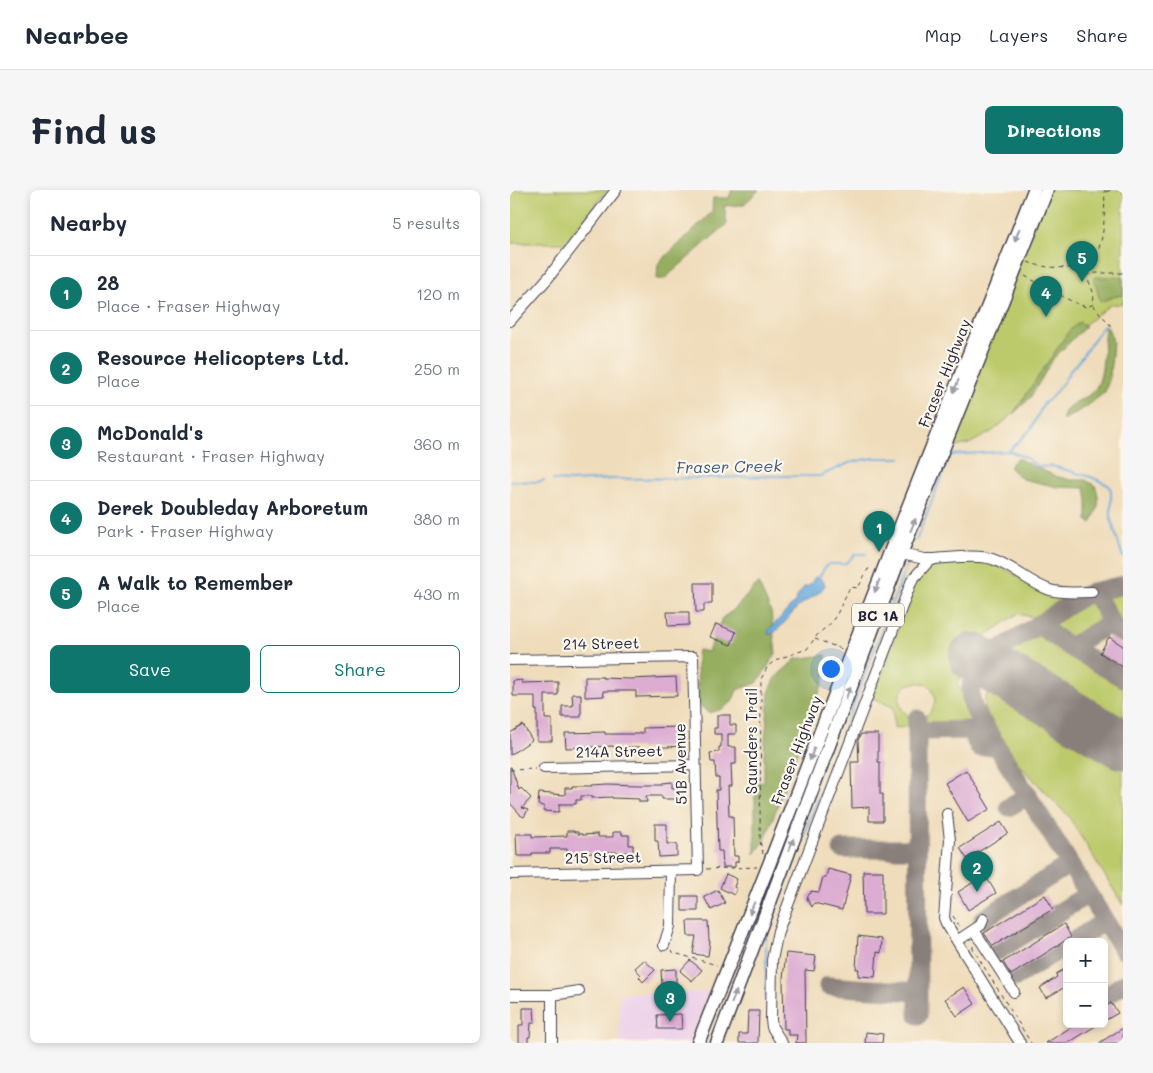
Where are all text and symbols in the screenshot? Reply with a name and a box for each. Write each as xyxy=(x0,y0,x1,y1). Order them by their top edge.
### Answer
text: Nearbee xyxy=(25,19,129,50)
text: Map xyxy=(925,23,961,47)
text: Layers xyxy=(989,23,1048,47)
text: Share xyxy=(1076,23,1128,47)
button: Directions xyxy=(985,106,1123,154)
text: Find us xyxy=(30,107,157,153)
text: Nearby xyxy=(50,209,127,236)
text: 5 results xyxy=(392,212,460,233)
one-way arrow xyxy=(1012,228,1020,243)
pin: 5 xyxy=(1066,241,1098,282)
text: 28 xyxy=(97,270,119,295)
pin: 4 xyxy=(1030,276,1062,317)
text: 1 xyxy=(62,283,70,304)
text: 120 m xyxy=(416,283,460,304)
text: Place · Fraser Highway xyxy=(97,295,280,316)
street label: Fraser Highway xyxy=(913,316,975,430)
text: Resource Helicopters Ltd. xyxy=(97,345,349,370)
text: 2 xyxy=(62,358,70,379)
text: 250 m xyxy=(414,358,460,379)
text: Place xyxy=(97,370,140,391)
one-way arrow xyxy=(952,379,960,394)
text: McDonald's xyxy=(97,420,203,445)
text: 3 xyxy=(61,433,71,454)
text: 360 m xyxy=(413,433,460,454)
text: Restaurant · Fraser Highway xyxy=(97,445,325,466)
water label: Fraser Creek xyxy=(676,455,782,477)
text: Derek Doubleday Arboretum xyxy=(97,495,368,520)
text: 4 xyxy=(61,508,71,529)
text: 380 m xyxy=(413,508,460,529)
pin: 1 xyxy=(863,511,895,552)
one-way arrow xyxy=(909,518,917,532)
text: Park · Fraser Highway xyxy=(97,520,274,541)
text: A Walk to Remember xyxy=(97,570,293,595)
one-way arrow xyxy=(873,579,881,594)
text: 5 xyxy=(61,583,71,604)
text: 430 m xyxy=(413,583,460,604)
text: Place xyxy=(97,595,140,616)
road number: BC 1A xyxy=(852,604,904,626)
street label: 214 Street xyxy=(563,632,639,654)
button: Save xyxy=(50,645,250,693)
button: Share xyxy=(260,645,460,693)
your location xyxy=(818,656,844,682)
one-way arrow xyxy=(845,686,853,700)
street label: Saunders Trail xyxy=(741,688,761,794)
street label: Fraser Highway xyxy=(766,692,826,807)
street label: 51B Avenue xyxy=(669,723,691,805)
street label: 214A Street xyxy=(575,740,663,762)
one-way arrow xyxy=(808,747,816,762)
one-way arrow xyxy=(788,838,795,853)
street label: 215 Street xyxy=(565,846,641,868)
pin: 2 xyxy=(961,851,993,892)
one-way arrow xyxy=(747,901,755,915)
map controls xyxy=(1063,938,1108,1028)
button: + xyxy=(1063,938,1108,983)
pin: 3 xyxy=(654,981,686,1022)
button: − xyxy=(1063,983,1108,1028)
one-way arrow xyxy=(731,990,738,1005)

